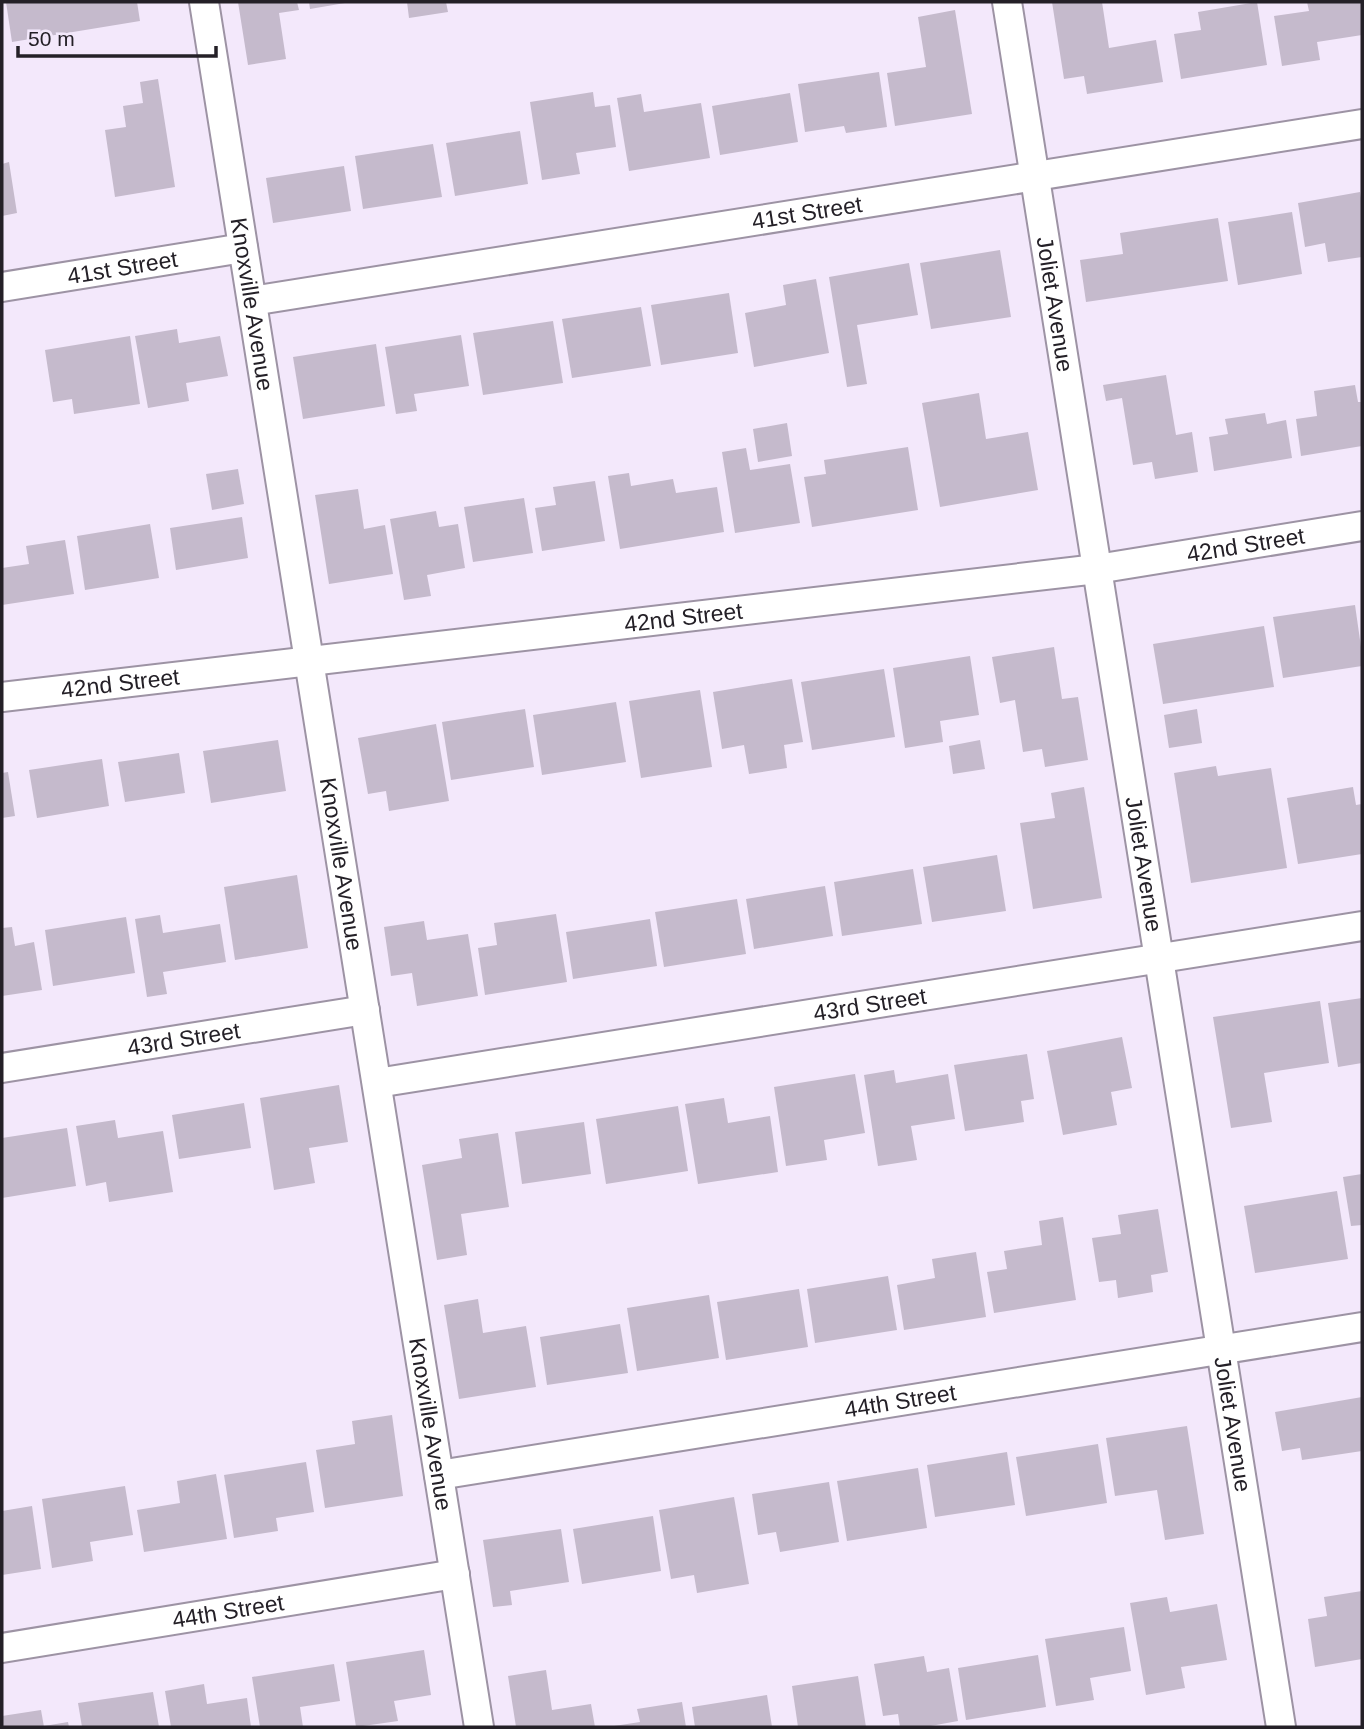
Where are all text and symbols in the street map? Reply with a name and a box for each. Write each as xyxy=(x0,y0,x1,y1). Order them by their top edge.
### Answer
scale bar xyxy=(18,14,215,58)
text: 50 m xyxy=(28,27,75,50)
street label: 41st Street xyxy=(750,191,865,234)
street label: Knoxville Avenue xyxy=(226,216,279,393)
street label: Joliet Avenue xyxy=(1031,235,1079,374)
street label: 41st Street xyxy=(65,246,180,289)
street label: 42nd Street xyxy=(1185,522,1307,567)
street label: 42nd Street xyxy=(623,597,745,637)
street label: 42nd Street xyxy=(60,663,181,703)
street label: Knoxville Avenue xyxy=(315,776,368,952)
street label: Joliet Avenue xyxy=(1120,795,1167,934)
street label: 43rd Street xyxy=(812,983,929,1026)
street label: 43rd Street xyxy=(125,1017,243,1061)
street label: Knoxville Avenue xyxy=(404,1336,457,1512)
street label: Joliet Avenue xyxy=(1209,1355,1256,1494)
street label: 44th Street xyxy=(842,1379,958,1423)
street label: 44th Street xyxy=(170,1589,286,1633)

